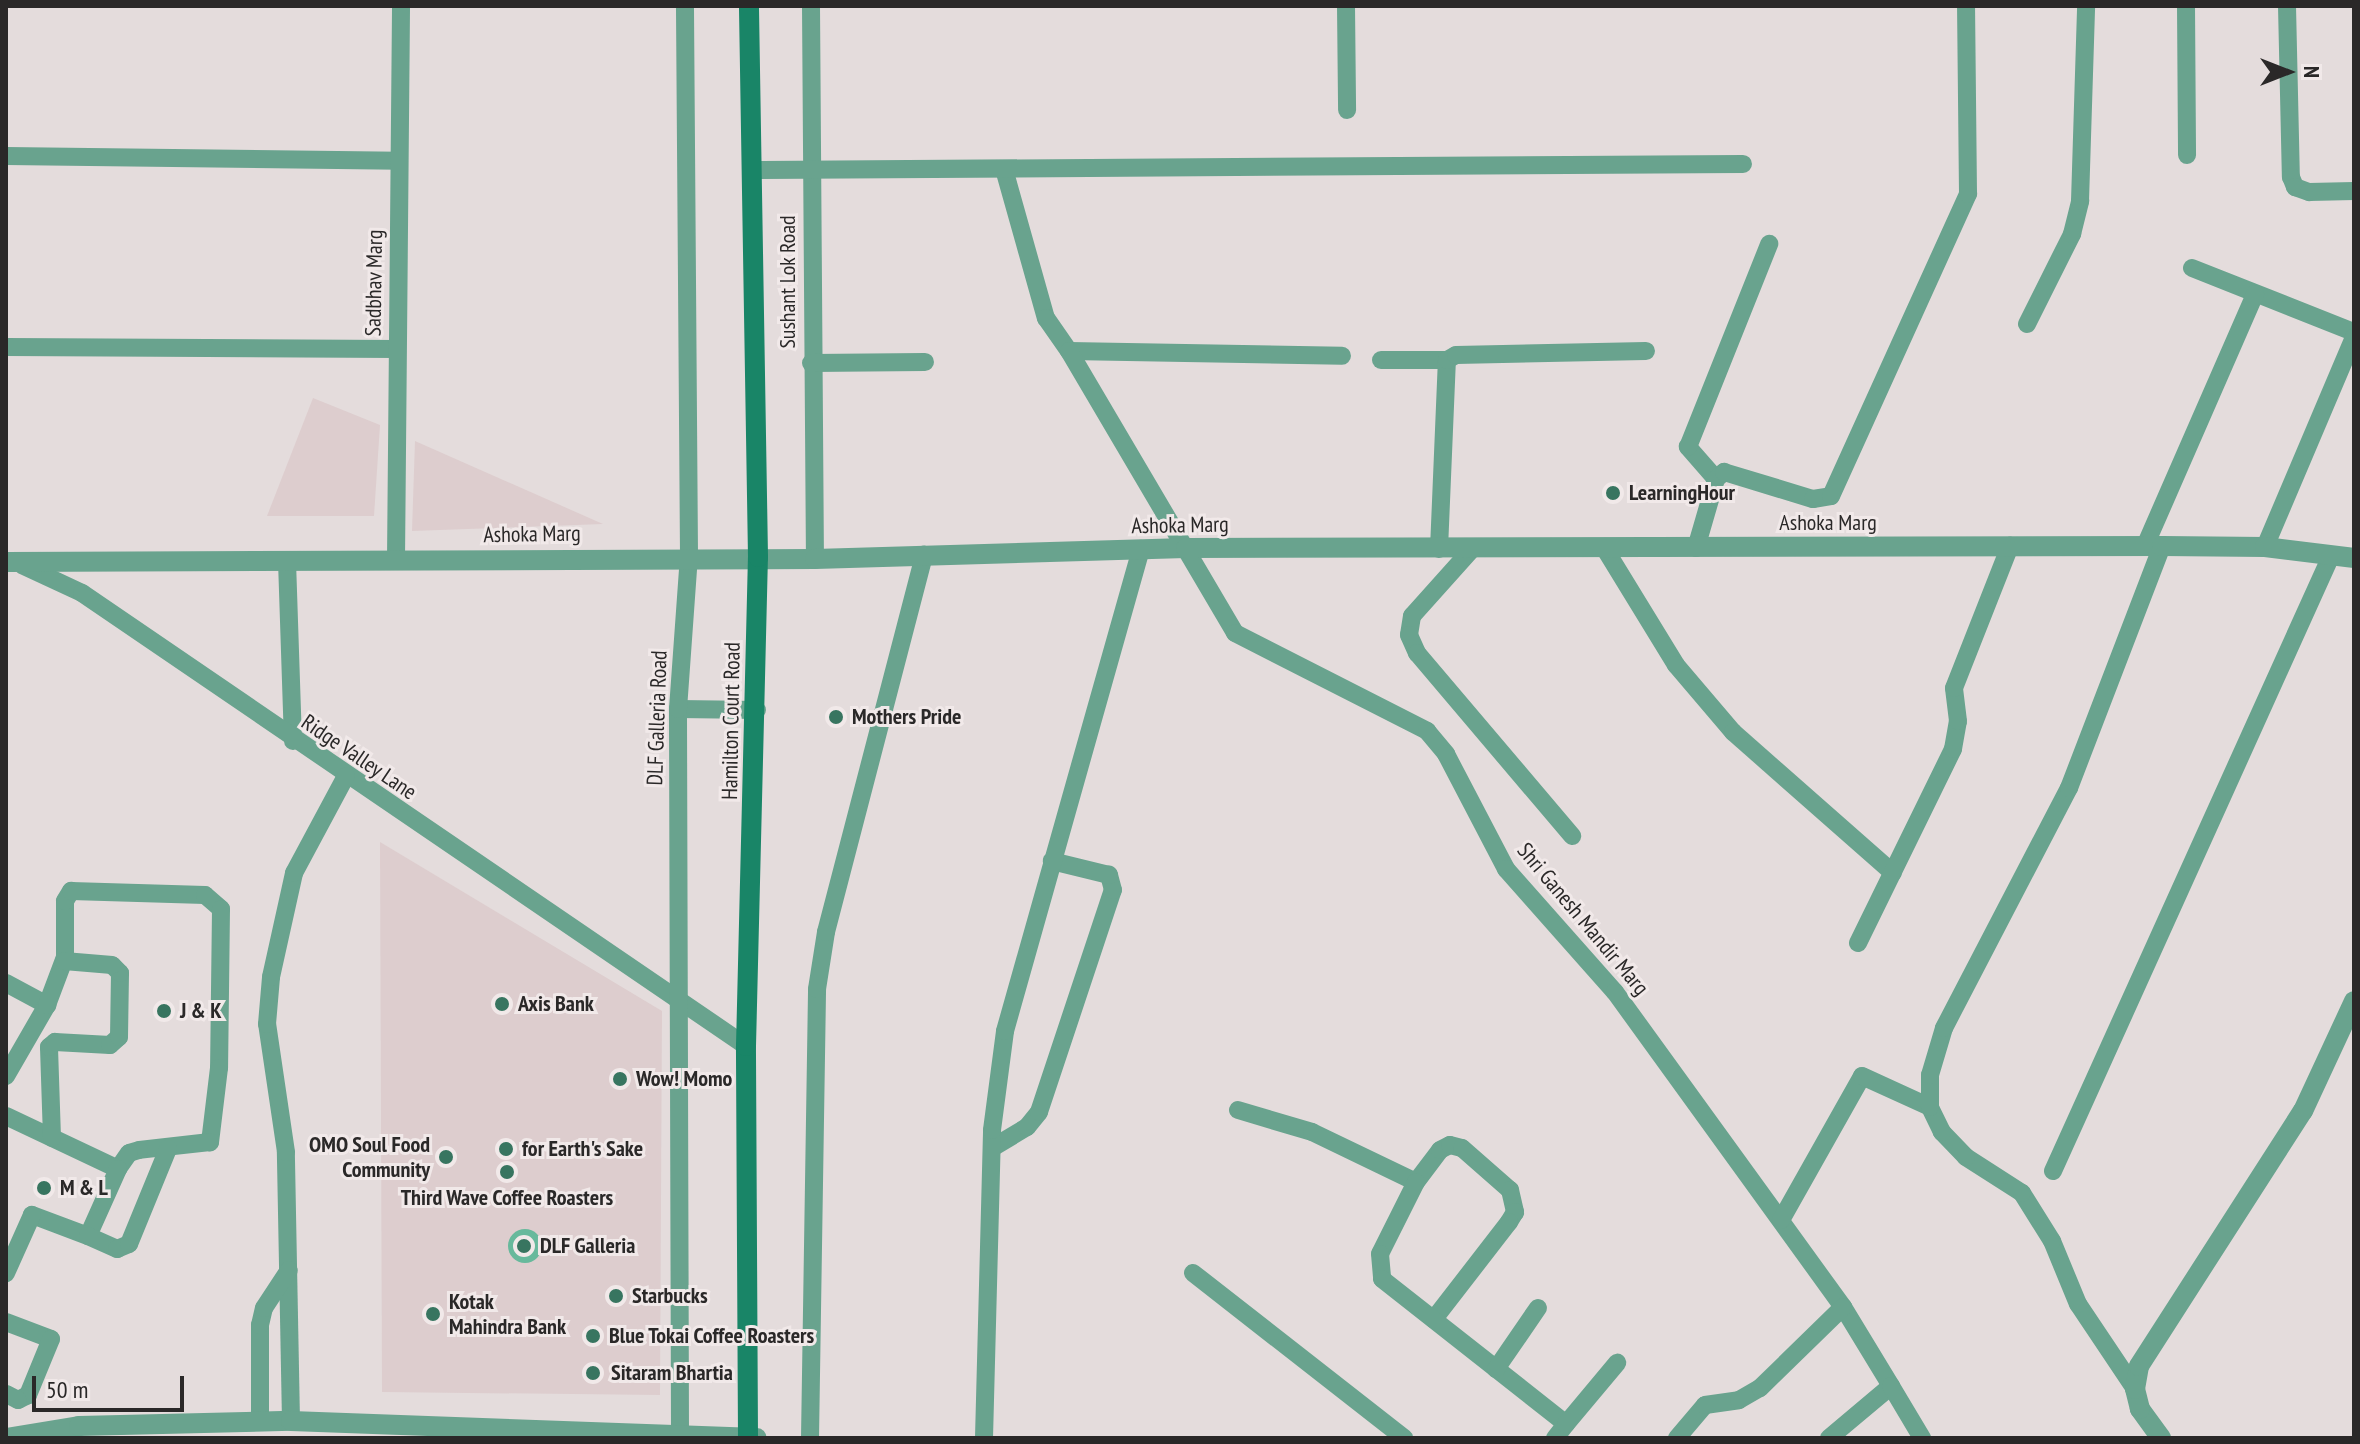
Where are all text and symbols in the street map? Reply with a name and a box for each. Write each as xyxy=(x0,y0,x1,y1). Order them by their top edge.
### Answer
north arrow xyxy=(2248,32,2328,112)
text: N xyxy=(2298,66,2326,78)
street label: Sushant Lok Road xyxy=(775,215,801,349)
street label: Sadbhav Marg xyxy=(360,229,388,337)
place label: LearningHour xyxy=(1629,480,1735,506)
marker: LearningHour xyxy=(1604,484,1622,502)
street label: Ashoka Marg xyxy=(1779,510,1877,536)
street label: Ashoka Marg xyxy=(1131,511,1229,539)
street label: Ashoka Marg xyxy=(483,520,581,548)
street label: Hamilton Court Road xyxy=(716,642,746,800)
street label: DLF Galleria Road xyxy=(641,650,673,786)
place label: Mothers Pride xyxy=(852,704,961,730)
street label: Ridge Valley Lane xyxy=(296,708,422,806)
marker: Mothers Pride xyxy=(827,708,845,726)
street label: Shri Ganesh Mandir Marg xyxy=(1512,838,1654,1000)
place label: Axis Bank xyxy=(518,991,594,1017)
marker: Axis Bank xyxy=(493,995,511,1013)
place label: J & K xyxy=(180,998,222,1024)
marker: J & K xyxy=(155,1002,173,1020)
place label: Wow! Momo xyxy=(636,1066,732,1092)
marker: Wow! Momo xyxy=(611,1070,629,1088)
place label: OMO Soul Food Community xyxy=(309,1131,430,1182)
place label: for Earth's Sake xyxy=(522,1136,643,1162)
marker: for Earth's Sake xyxy=(497,1140,515,1158)
marker: OMO Soul Food Community xyxy=(437,1148,455,1166)
marker: Third Wave Coffee Roasters xyxy=(498,1163,516,1181)
place label: M & L xyxy=(60,1175,108,1201)
marker: M & L xyxy=(35,1179,53,1197)
place label: Third Wave Coffee Roasters xyxy=(400,1185,614,1211)
place label: DLF Galleria xyxy=(540,1233,636,1259)
marker: DLF Galleria xyxy=(515,1237,533,1255)
place label: Starbucks xyxy=(632,1283,708,1309)
marker: Starbucks xyxy=(607,1287,625,1305)
place label: Kotak Mahindra Bank xyxy=(449,1288,566,1340)
marker: Kotak Mahindra Bank xyxy=(424,1305,442,1323)
place label: Blue Tokai Coffee Roasters xyxy=(609,1323,815,1349)
marker: Blue Tokai Coffee Roasters xyxy=(584,1327,602,1345)
scale bar xyxy=(36,1360,188,1410)
place label: Sitaram Bhartia xyxy=(611,1360,733,1386)
marker: Sitaram Bhartia xyxy=(582,1362,604,1384)
text: 50 m xyxy=(46,1374,88,1405)

